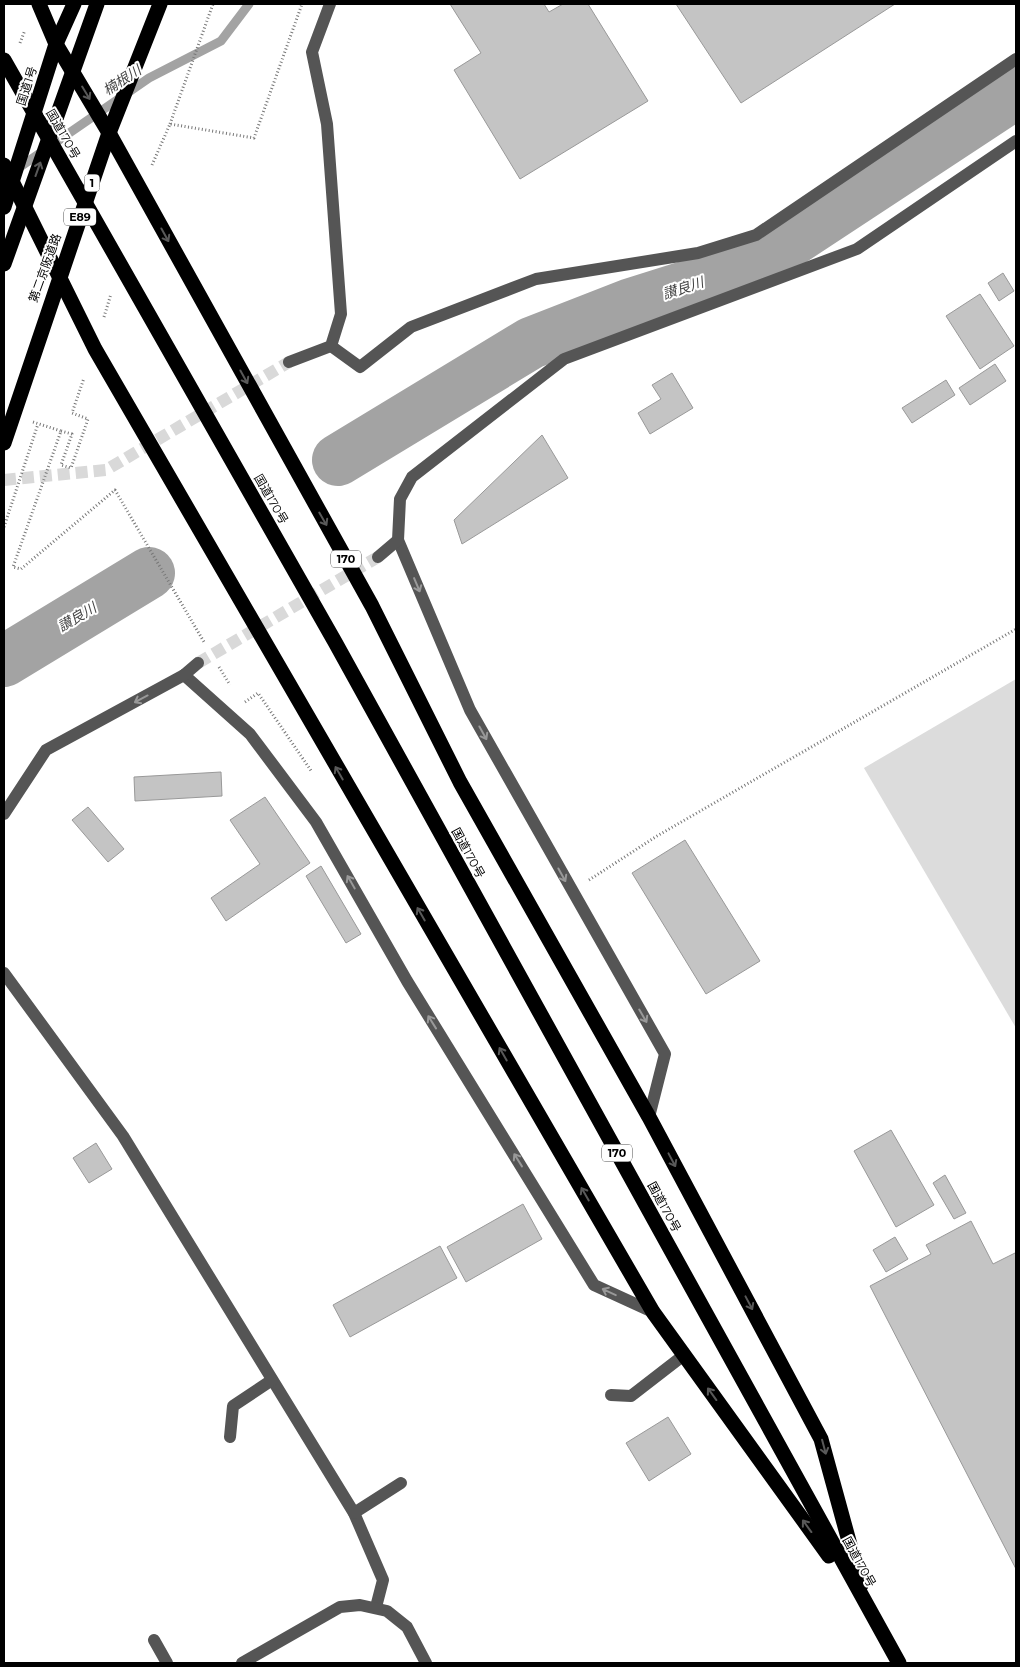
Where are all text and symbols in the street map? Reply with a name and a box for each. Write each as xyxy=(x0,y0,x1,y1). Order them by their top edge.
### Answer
water label: 楠根川 xyxy=(99,60,146,99)
street label: 国道1号 xyxy=(13,64,40,107)
one-way arrow xyxy=(81,86,91,100)
street label: 国道170号 xyxy=(43,106,84,161)
one-way arrow xyxy=(34,162,43,177)
road number: 1 xyxy=(84,174,100,192)
road number: E89 xyxy=(64,208,96,226)
one-way arrow xyxy=(161,227,171,242)
street label: 第二京阪道路 xyxy=(25,231,64,304)
water label: 讃良川 xyxy=(660,272,708,303)
one-way arrow xyxy=(239,370,249,385)
street label: 国道170号 xyxy=(251,471,292,526)
one-way arrow xyxy=(319,511,328,526)
road number: 170 xyxy=(331,550,361,568)
one-way arrow xyxy=(413,577,423,592)
water label: 讃良川 xyxy=(54,597,101,636)
one-way arrow xyxy=(134,694,148,704)
one-way arrow xyxy=(478,726,488,740)
one-way arrow xyxy=(333,767,343,781)
street label: 国道170号 xyxy=(449,825,488,880)
one-way arrow xyxy=(558,867,568,882)
one-way arrow xyxy=(345,875,355,889)
one-way arrow xyxy=(415,907,425,921)
one-way arrow xyxy=(638,1009,648,1023)
one-way arrow xyxy=(427,1015,437,1029)
one-way arrow xyxy=(497,1047,507,1062)
road number: 170 xyxy=(602,1144,632,1162)
one-way arrow xyxy=(668,1152,677,1167)
one-way arrow xyxy=(512,1154,522,1168)
street label: 国道170号 xyxy=(645,1179,684,1234)
one-way arrow xyxy=(579,1188,589,1202)
one-way arrow xyxy=(602,1287,617,1296)
one-way arrow xyxy=(744,1296,754,1311)
one-way arrow xyxy=(707,1388,717,1402)
one-way arrow xyxy=(819,1439,829,1455)
one-way arrow xyxy=(802,1520,813,1533)
street label: 国道170号 xyxy=(840,1534,879,1589)

